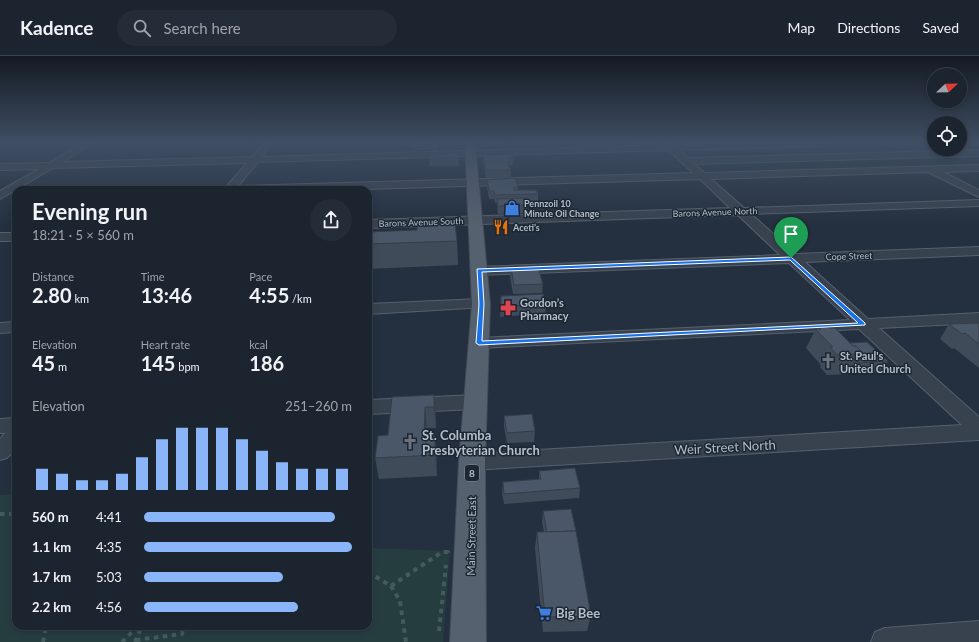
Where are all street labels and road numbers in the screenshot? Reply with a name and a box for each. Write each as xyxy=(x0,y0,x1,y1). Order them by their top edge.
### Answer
street label: Barons Avenue North xyxy=(672,205,758,219)
street label: Barons Avenue South xyxy=(378,215,464,229)
street label: Cope Street xyxy=(825,250,873,262)
street label: Weir Street North xyxy=(674,436,776,458)
road number: 8 xyxy=(465,465,479,481)
street label: Main Street East xyxy=(464,496,478,576)

